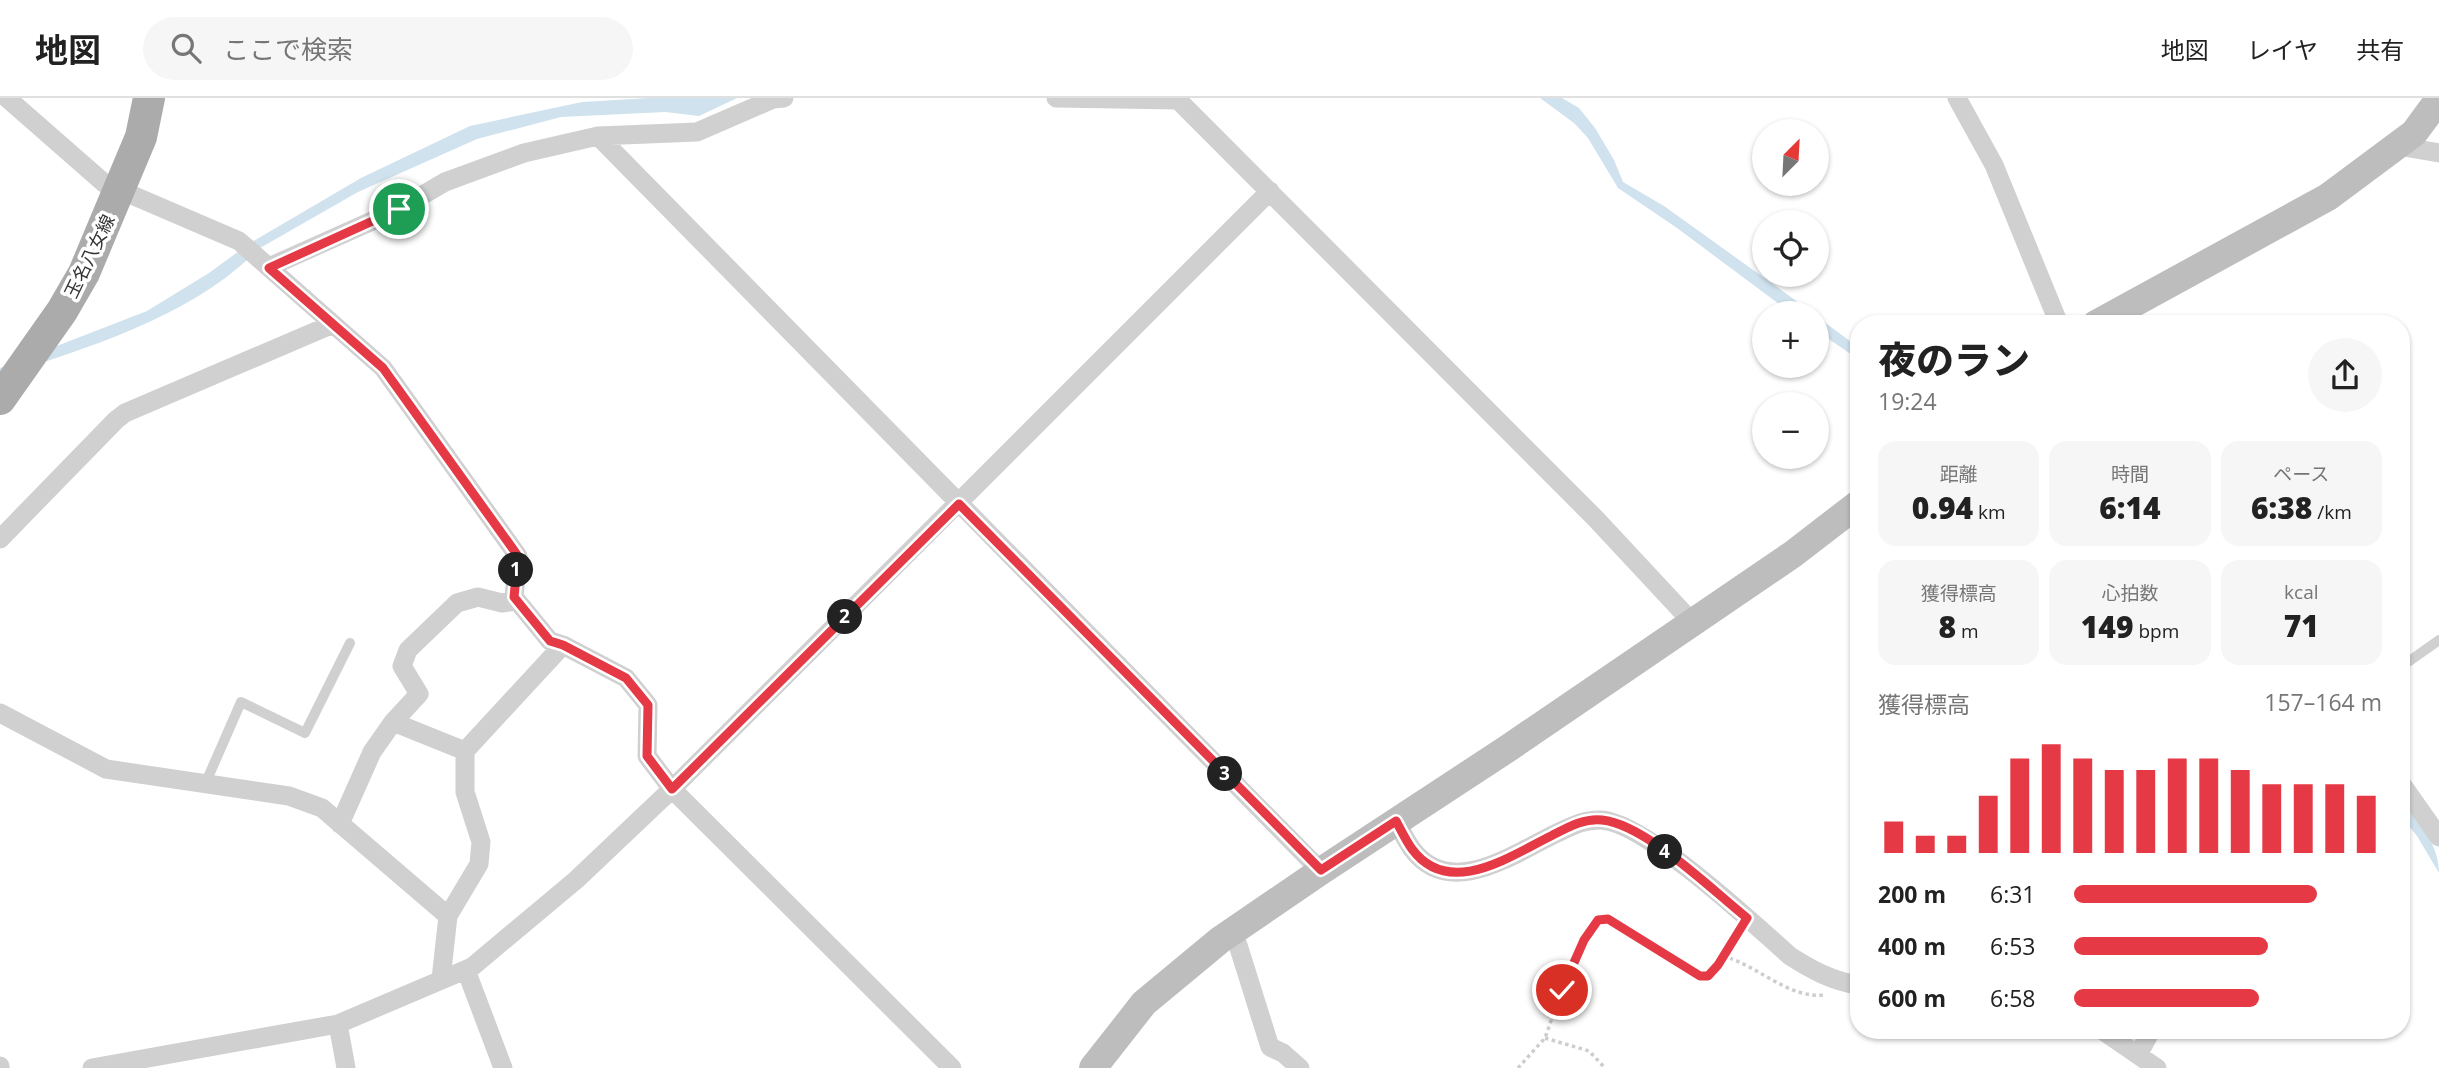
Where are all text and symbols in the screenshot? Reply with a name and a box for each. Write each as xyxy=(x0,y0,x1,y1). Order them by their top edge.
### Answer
search box xyxy=(143,17,633,80)
text: 地図 xyxy=(35,27,101,72)
icon: search xyxy=(167,29,205,67)
text: ここで検索 xyxy=(223,31,353,67)
text: 地図 xyxy=(2161,33,2209,66)
text: レイヤ xyxy=(2247,33,2318,66)
text: 共有 xyxy=(2356,33,2404,66)
north arrow xyxy=(1752,119,1829,196)
map controls xyxy=(1752,119,1829,469)
pin xyxy=(369,179,429,239)
icon: arrive xyxy=(380,190,418,228)
street label: 玉名八女線 xyxy=(58,210,120,302)
button: locate xyxy=(1752,210,1829,287)
button: + xyxy=(1752,301,1829,378)
text: 夜のラン xyxy=(1878,333,2030,385)
button: share xyxy=(2308,338,2382,412)
text: 19:24 xyxy=(1878,385,1937,417)
button: − xyxy=(1752,392,1829,469)
text: 距離 xyxy=(1940,461,1978,487)
text: 時間 xyxy=(2111,461,2149,487)
text: ペース xyxy=(2273,461,2329,487)
text: 0.94 xyxy=(1912,487,1973,528)
text: 6:14 xyxy=(2099,487,2161,528)
text: 6:38 xyxy=(2251,487,2312,528)
text: km xyxy=(1973,499,2006,525)
text: /km xyxy=(2312,499,2352,525)
pin: 1 xyxy=(498,552,534,588)
text: 1 xyxy=(510,556,521,582)
text: kcal xyxy=(2284,579,2319,605)
text: 獲得標高 xyxy=(1921,580,1997,606)
text: 心拍数 xyxy=(2101,580,2159,606)
pin: 2 xyxy=(828,600,862,634)
text: 2 xyxy=(839,603,850,629)
text: 71 xyxy=(2284,605,2319,646)
text: 8 xyxy=(1939,606,1956,647)
text: 149 xyxy=(2081,606,2133,647)
text: m xyxy=(1956,618,1979,644)
text: bpm xyxy=(2133,618,2179,644)
text: 157–164 m xyxy=(2264,686,2382,718)
text: 獲得標高 xyxy=(1878,688,1970,720)
pin: 3 xyxy=(1208,756,1242,792)
text: 3 xyxy=(1219,760,1230,786)
pin: 4 xyxy=(1648,834,1682,870)
text: 4 xyxy=(1659,838,1670,864)
text: 200 m xyxy=(1878,878,1946,910)
text: 6:31 xyxy=(1990,878,2036,910)
text: 400 m xyxy=(1878,930,1946,962)
text: 6:53 xyxy=(1990,930,2036,962)
pin xyxy=(1532,960,1592,1020)
icon: check xyxy=(1543,971,1581,1009)
text: 600 m xyxy=(1878,982,1946,1014)
text: 6:58 xyxy=(1990,982,2036,1014)

